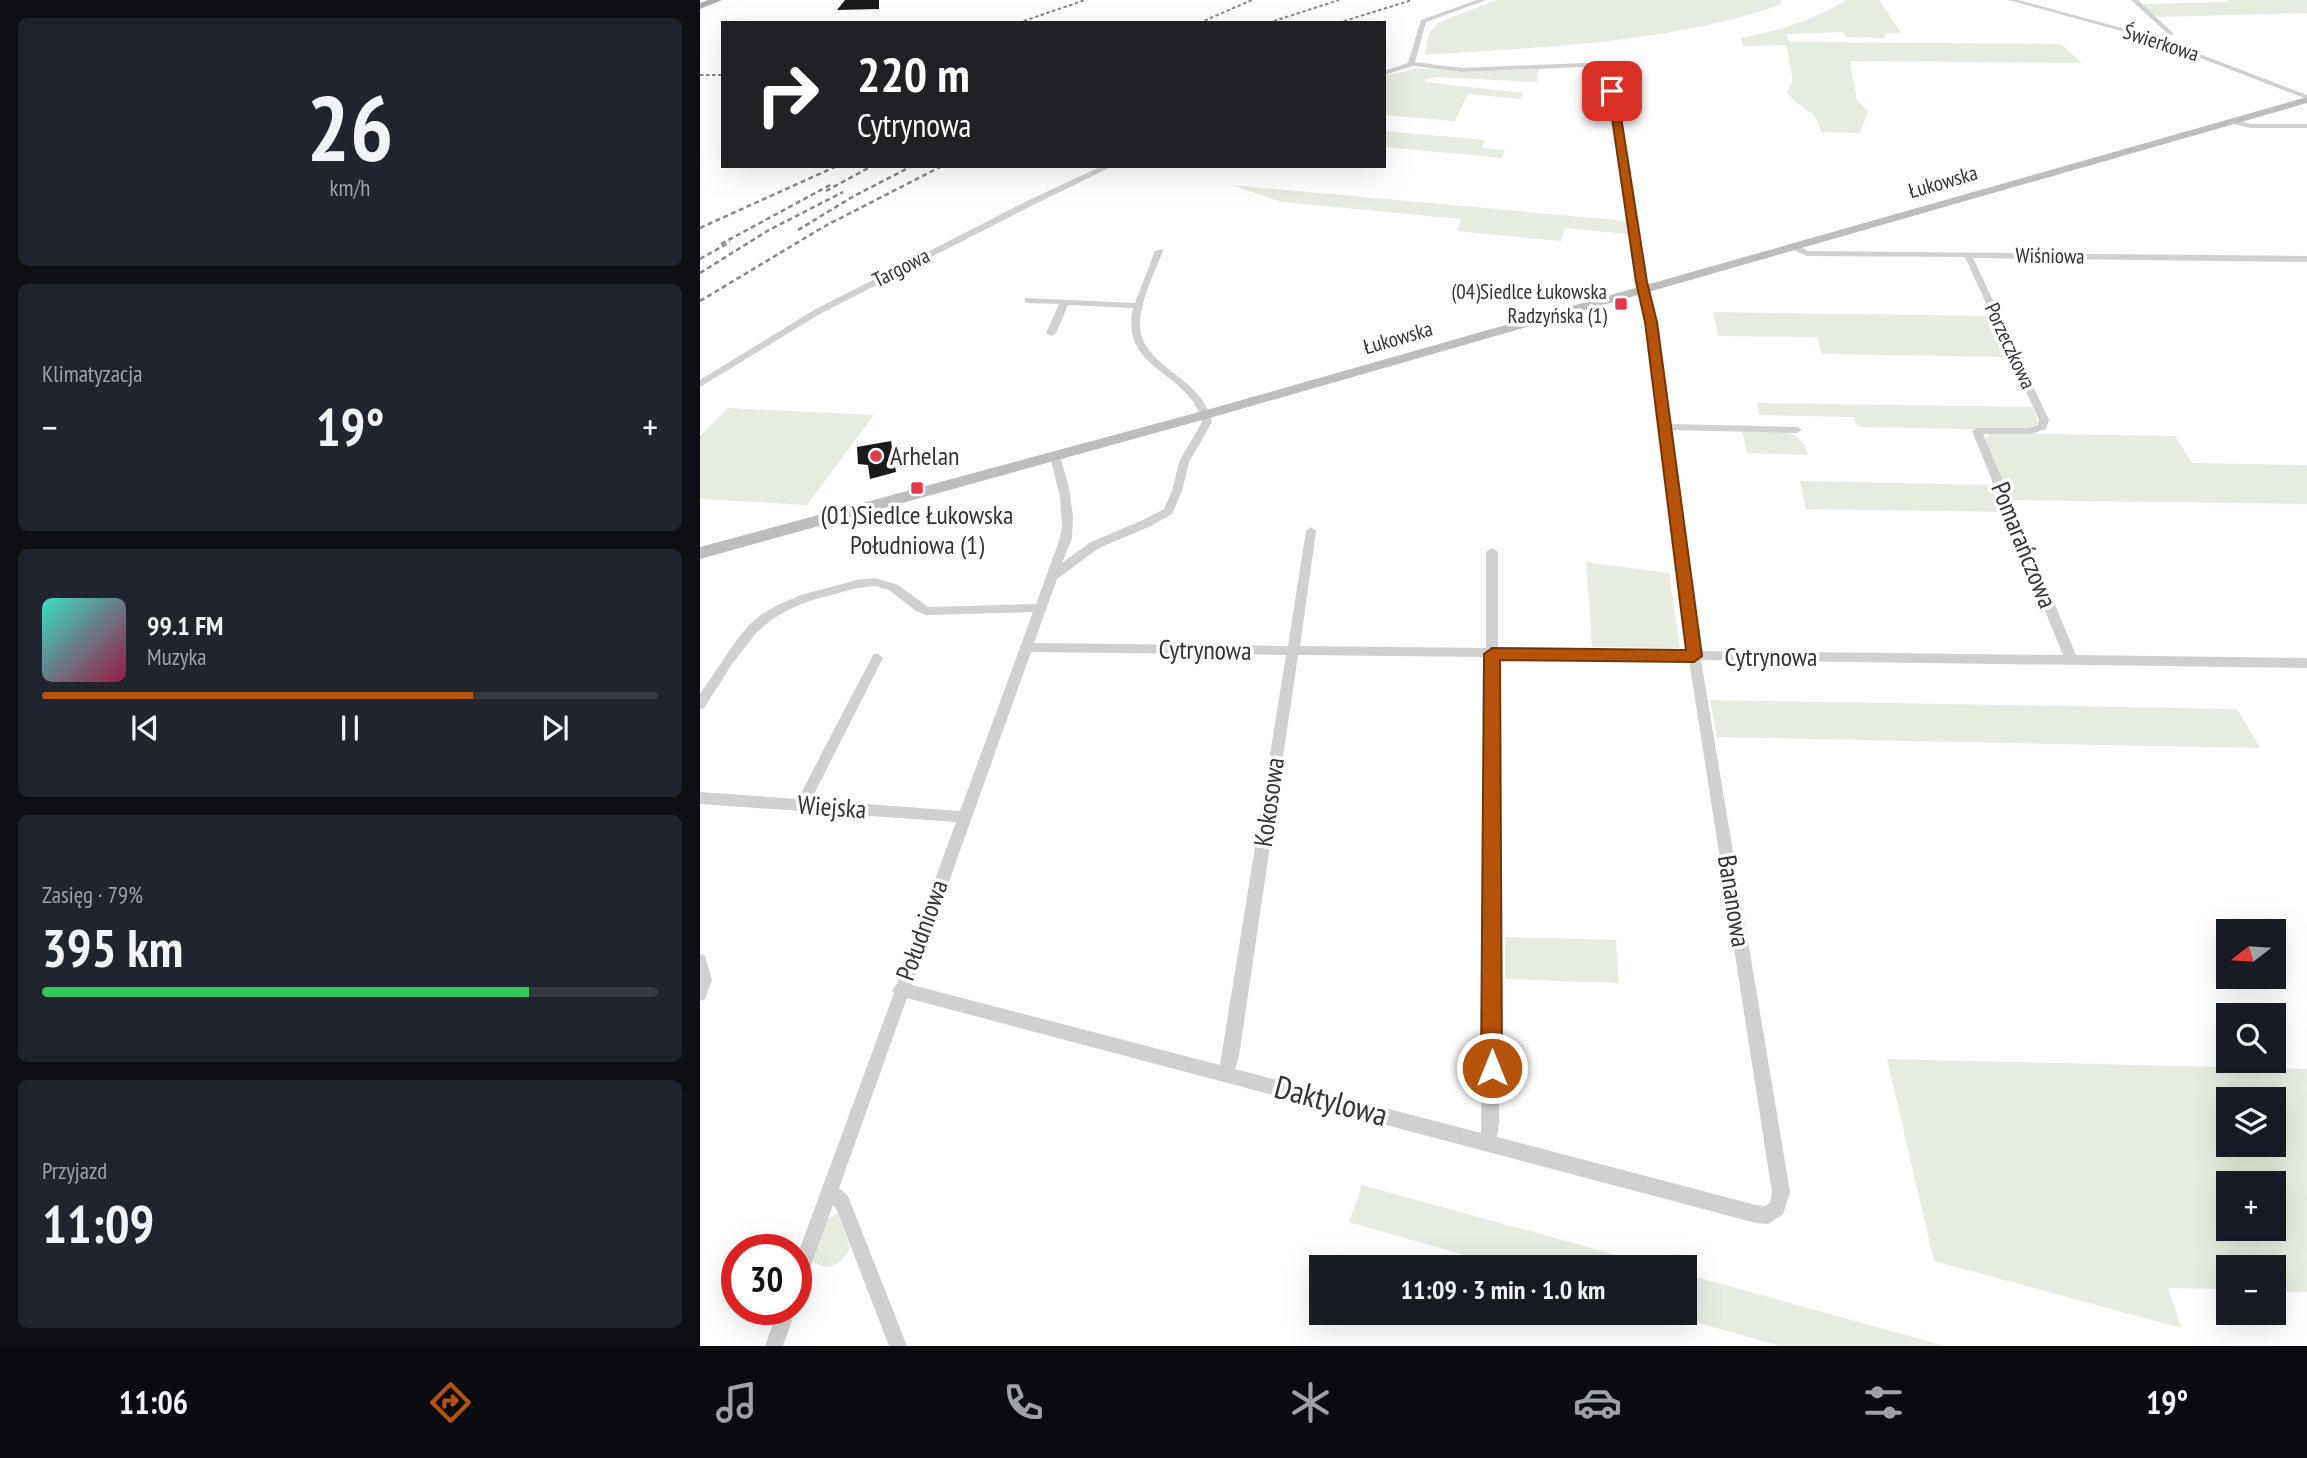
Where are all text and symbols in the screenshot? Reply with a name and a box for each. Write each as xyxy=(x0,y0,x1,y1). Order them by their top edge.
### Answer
street label: Świerkowa xyxy=(2120,18,2202,67)
text: 220 m xyxy=(857,42,970,106)
icon: right xyxy=(742,49,833,140)
pin xyxy=(1582,61,1642,121)
text: 26 xyxy=(307,68,394,186)
icon: arrive xyxy=(1593,72,1631,110)
text: Cytrynowa xyxy=(857,104,971,146)
street label: Łukowska xyxy=(1905,159,1980,204)
text: km/h xyxy=(330,173,370,202)
street label: Wiśniowa xyxy=(2015,241,2085,270)
street label: Targowa xyxy=(868,242,934,293)
place label: (04)Siedlce Łukowska Radzyńska (1) xyxy=(1451,278,1607,329)
marker: (04)Siedlce Łukowska Radzyńska (1) xyxy=(1613,296,1629,312)
street label: Porzeczkowa xyxy=(1979,298,2042,393)
street label: Łukowska xyxy=(1360,315,1435,360)
text: Klimatyzacja xyxy=(42,359,142,388)
text: 19° xyxy=(316,393,384,460)
text: − xyxy=(42,402,58,451)
text: + xyxy=(642,402,658,451)
place label: Arhelan xyxy=(890,439,959,472)
marker: Arhelan xyxy=(868,448,884,464)
street label: Pomarańczowa xyxy=(1984,477,2065,613)
marker: (01)Siedlce Łukowska Południowa (1) xyxy=(909,480,925,496)
place label: (01)Siedlce Łukowska Południowa (1) xyxy=(821,498,1013,561)
text: 99.1 FM xyxy=(147,609,223,642)
street label: Cytrynowa xyxy=(1158,632,1252,667)
street label: Cytrynowa xyxy=(1725,640,1817,673)
text: Muzyka xyxy=(147,642,207,671)
icon: previous xyxy=(126,709,164,747)
icon: pause xyxy=(331,709,369,747)
icon: next xyxy=(536,709,574,747)
street label: Kokosowa xyxy=(1246,755,1291,849)
street label: Wiejska xyxy=(797,788,867,825)
street label: Bananowa xyxy=(1711,853,1758,949)
street label: Południowa xyxy=(888,875,955,985)
text: Zasięg · 79% xyxy=(42,880,143,909)
text: 395 km xyxy=(42,914,183,981)
north arrow xyxy=(2216,919,2286,989)
map controls xyxy=(2216,919,2286,1325)
button: search xyxy=(2216,1003,2286,1073)
position arrow xyxy=(1455,1031,1529,1105)
street label: Daktylowa xyxy=(1270,1065,1392,1135)
button: layers xyxy=(2216,1087,2286,1157)
text: Przyjazd xyxy=(42,1156,107,1185)
button: + xyxy=(2216,1171,2286,1241)
text: 11:09 xyxy=(42,1190,154,1257)
speed limit sign: 30 xyxy=(721,1234,812,1325)
button: − xyxy=(2216,1255,2286,1325)
text: 11:09 · 3 min · 1.0 km xyxy=(1401,1273,1605,1306)
icon: directions xyxy=(426,1378,475,1427)
icon: music xyxy=(712,1378,761,1427)
icon: phone xyxy=(999,1378,1048,1427)
icon: climate xyxy=(1286,1378,1335,1427)
icon: car xyxy=(1573,1378,1622,1427)
icon: filters xyxy=(1859,1378,1908,1427)
text: 11:06 xyxy=(119,1381,188,1423)
text: 19° xyxy=(2146,1381,2188,1423)

